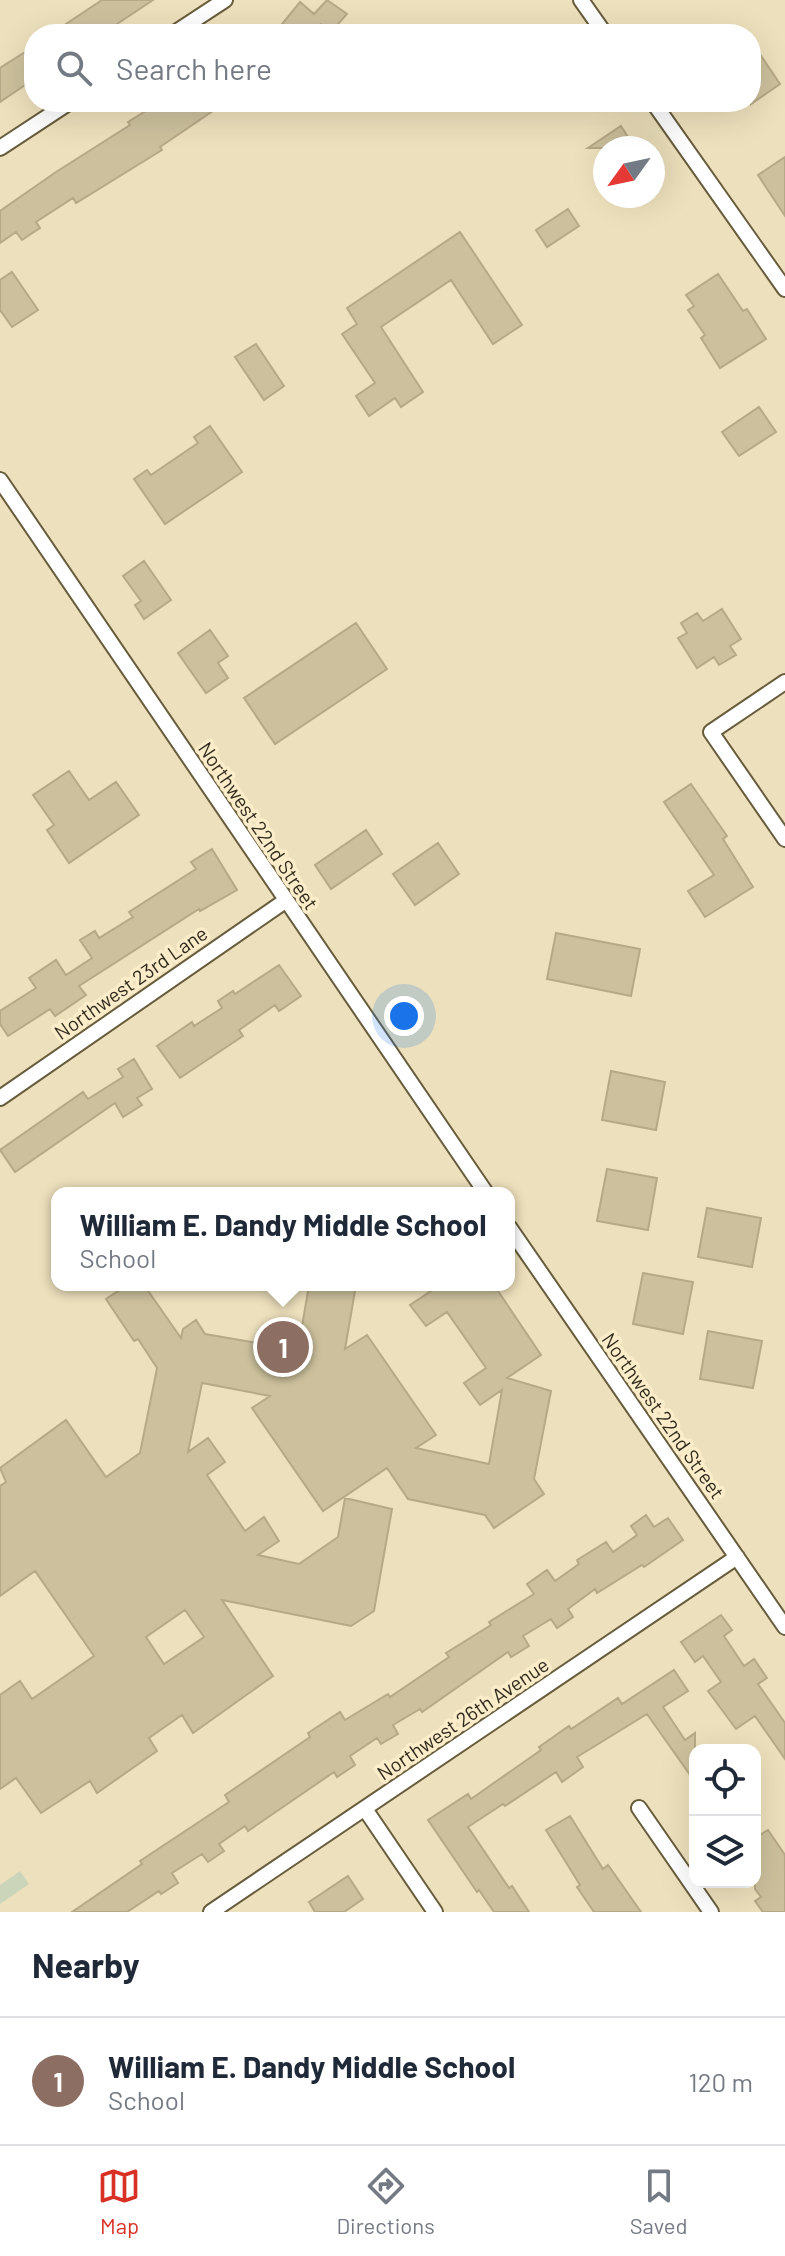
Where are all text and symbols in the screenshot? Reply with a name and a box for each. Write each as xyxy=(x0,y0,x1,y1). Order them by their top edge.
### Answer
search box xyxy=(24,24,761,112)
icon: search xyxy=(52,46,96,90)
text: Search here xyxy=(116,50,272,86)
north arrow xyxy=(593,136,665,208)
street label: Northwest 22nd Street xyxy=(194,737,324,914)
street label: Northwest 23rd Lane xyxy=(49,920,212,1044)
your location xyxy=(384,996,424,1036)
popup xyxy=(51,1187,515,1291)
text: William E. Dandy Middle School xyxy=(79,1206,487,1242)
text: School xyxy=(79,1242,156,1273)
pin: 1 xyxy=(257,1317,309,1377)
street label: Northwest 22nd Street xyxy=(598,1328,730,1503)
street label: Northwest 26th Avenue xyxy=(372,1652,553,1785)
map controls xyxy=(689,1744,761,1888)
button: locate xyxy=(689,1744,761,1816)
button: layers xyxy=(689,1816,761,1888)
text: Nearby xyxy=(32,1944,140,1985)
text: William E. Dandy Middle School xyxy=(108,2048,515,2084)
text: 1 xyxy=(53,2066,63,2097)
text: 120 m xyxy=(689,2066,753,2097)
text: School xyxy=(108,2084,185,2115)
tab: Map xyxy=(97,2164,141,2238)
tab: Directions xyxy=(336,2164,435,2238)
tab: Saved xyxy=(630,2164,687,2238)

